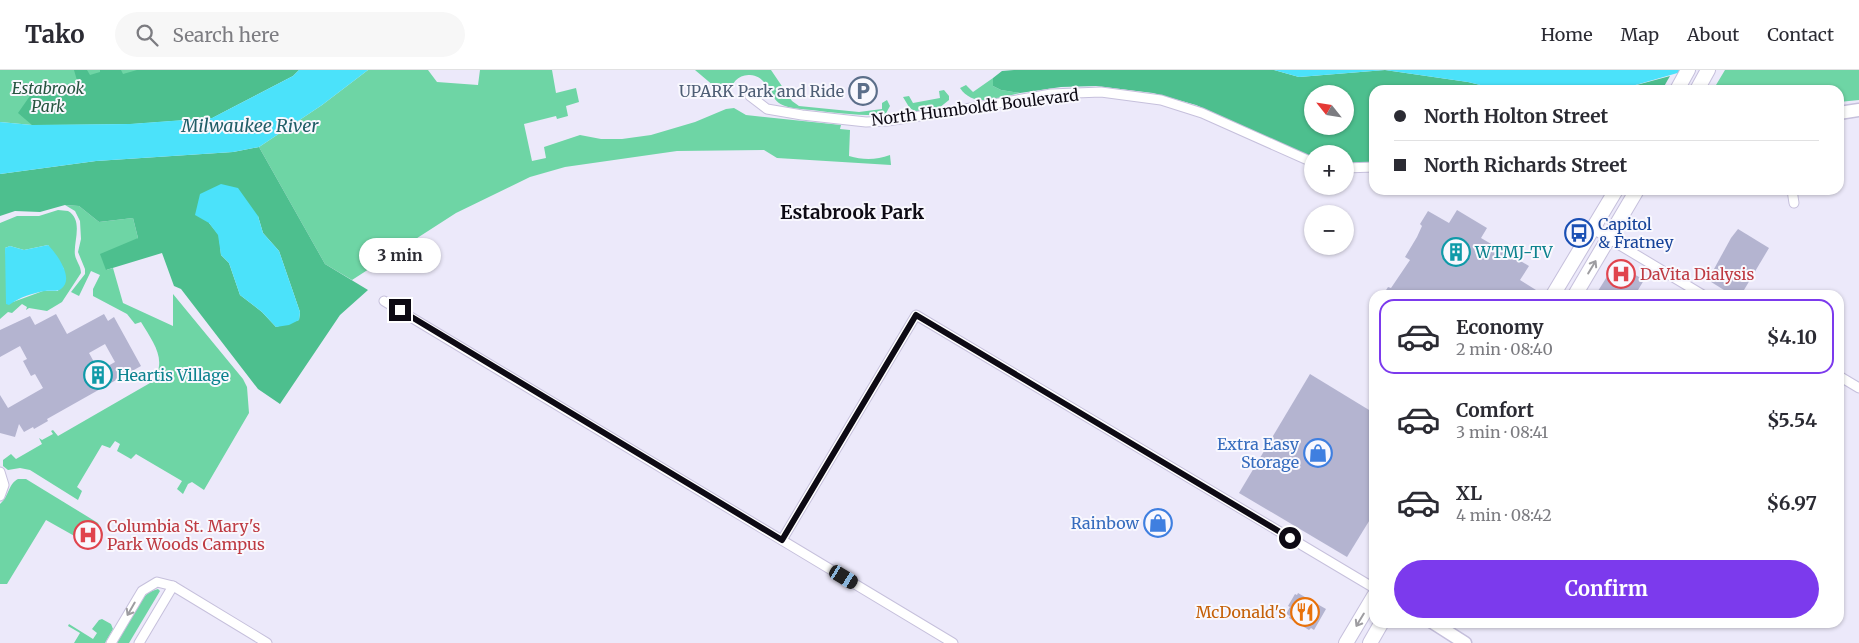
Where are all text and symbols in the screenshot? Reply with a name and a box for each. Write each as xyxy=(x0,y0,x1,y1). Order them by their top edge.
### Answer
search box xyxy=(115,12,465,57)
text: Tako xyxy=(25,19,85,50)
icon: search xyxy=(133,21,161,49)
text: Search here xyxy=(173,23,279,47)
text: Home xyxy=(1541,23,1593,46)
text: Map xyxy=(1621,23,1659,46)
text: About xyxy=(1687,23,1739,46)
text: Contact xyxy=(1767,23,1834,46)
parking icon: UPARK Park and Ride xyxy=(848,76,878,106)
park label: Estabrook Park xyxy=(12,78,85,116)
place label: UPARK Park and Ride xyxy=(679,81,844,101)
street label: North Humboldt Boulevard xyxy=(870,84,1080,130)
north arrow xyxy=(1304,85,1354,135)
map controls xyxy=(1304,85,1354,255)
text: North Holton Street xyxy=(1424,104,1608,128)
water label: Milwaukee River xyxy=(180,114,319,137)
button: + xyxy=(1304,145,1354,195)
text: North Richards Street xyxy=(1424,153,1627,177)
district label: Estabrook Park xyxy=(780,200,925,224)
button: − xyxy=(1304,205,1354,255)
place label: Capitol & Fratney xyxy=(1598,214,1674,252)
bus stop icon: Capitol & Fratney xyxy=(1564,218,1594,248)
building icon: WTMJ-TV xyxy=(1441,237,1471,267)
callout: 3 min xyxy=(359,238,441,272)
place label: WTMJ-TV xyxy=(1474,242,1553,262)
text: 3 min xyxy=(377,245,423,265)
hospital icon: DaVita Dialysis xyxy=(1606,259,1636,289)
one-way arrow xyxy=(1587,260,1597,274)
place label: DaVita Dialysis xyxy=(1640,264,1754,284)
route end xyxy=(389,299,411,321)
icon: car xyxy=(1396,314,1441,359)
text: Economy xyxy=(1456,315,1544,339)
text: $4.10 xyxy=(1767,325,1817,349)
text: 2 min · 08:40 xyxy=(1456,339,1553,359)
building icon: Heartis Village xyxy=(83,360,113,390)
place label: Heartis Village xyxy=(117,365,229,385)
icon: car xyxy=(1396,397,1441,442)
text: Comfort xyxy=(1456,398,1534,422)
text: $5.54 xyxy=(1767,408,1817,432)
text: 3 min · 08:41 xyxy=(1456,422,1548,442)
place label: Extra Easy Storage xyxy=(1217,434,1300,472)
shop icon: Extra Easy Storage xyxy=(1303,438,1333,468)
icon: car xyxy=(1396,480,1441,525)
text: XL xyxy=(1456,481,1482,505)
text: $6.97 xyxy=(1766,491,1817,515)
text: 4 min · 08:42 xyxy=(1456,505,1552,525)
shop icon: Rainbow xyxy=(1143,508,1173,538)
place label: Rainbow xyxy=(1071,513,1139,533)
place label: Columbia St. Mary's Park Woods Campus xyxy=(107,516,265,554)
hospital icon: Columbia St. Mary's Park Woods Campus xyxy=(73,520,103,550)
route start xyxy=(1279,527,1301,549)
button: Confirm xyxy=(1394,560,1819,618)
car xyxy=(827,563,860,591)
restaurant icon: McDonald's xyxy=(1290,597,1320,627)
one-way arrow xyxy=(125,602,135,616)
place label: McDonald's xyxy=(1196,602,1286,622)
one-way arrow xyxy=(1354,612,1364,626)

